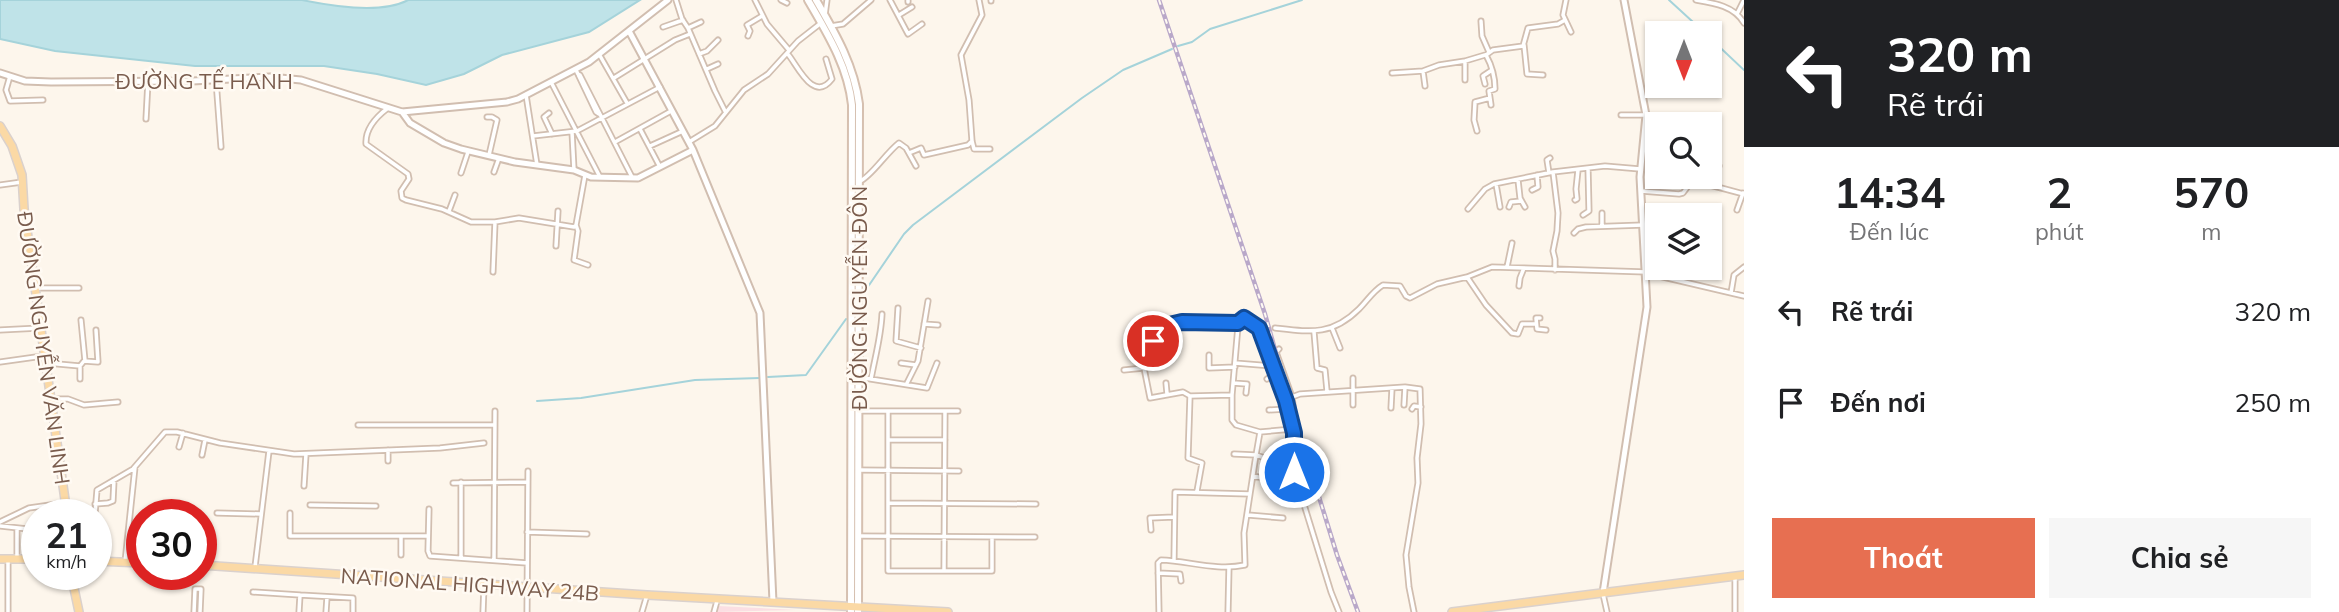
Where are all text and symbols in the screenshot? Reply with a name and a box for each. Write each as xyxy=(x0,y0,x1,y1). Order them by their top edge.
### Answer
north arrow xyxy=(1645,21,1722,98)
map controls xyxy=(1645,21,1722,280)
text: 320 m xyxy=(1887,23,2033,84)
icon: left xyxy=(1772,28,1863,119)
street label: ĐƯỜNG TẾ HANH xyxy=(115,67,293,94)
text: Rẽ trái xyxy=(1887,84,1984,124)
button: search xyxy=(1645,112,1722,189)
text: 14:34 xyxy=(1834,166,1945,219)
text: 2 xyxy=(2047,166,2072,219)
text: 570 xyxy=(2174,166,2249,219)
street label: ĐƯỜNG NGUYỄN ĐÔN xyxy=(845,186,872,410)
button: layers xyxy=(1645,203,1722,280)
street label: ĐƯỜNG NGUYỄN VĂN LINH xyxy=(12,210,77,486)
text: Đến lúc xyxy=(1850,217,1929,246)
text: phút xyxy=(2035,217,2084,246)
text: m xyxy=(2201,217,2221,246)
icon: left xyxy=(1772,293,1810,331)
text: Rẽ trái xyxy=(1831,295,1913,328)
text: 320 m xyxy=(2235,295,2311,328)
pin xyxy=(1123,311,1183,371)
icon: arrive xyxy=(1134,322,1172,360)
icon: arrive xyxy=(1772,384,1810,422)
text: Đến nơi xyxy=(1831,386,1926,419)
text: 250 m xyxy=(2235,386,2311,419)
position arrow xyxy=(1257,435,1331,509)
speed limit sign: 30 xyxy=(126,499,217,590)
text: 21 xyxy=(45,513,88,557)
button: Thoát xyxy=(1772,518,2035,598)
button: Chia sẻ xyxy=(2049,518,2311,598)
text: km/h xyxy=(46,550,87,573)
street label: NATIONAL HIGHWAY 24B xyxy=(340,562,600,606)

